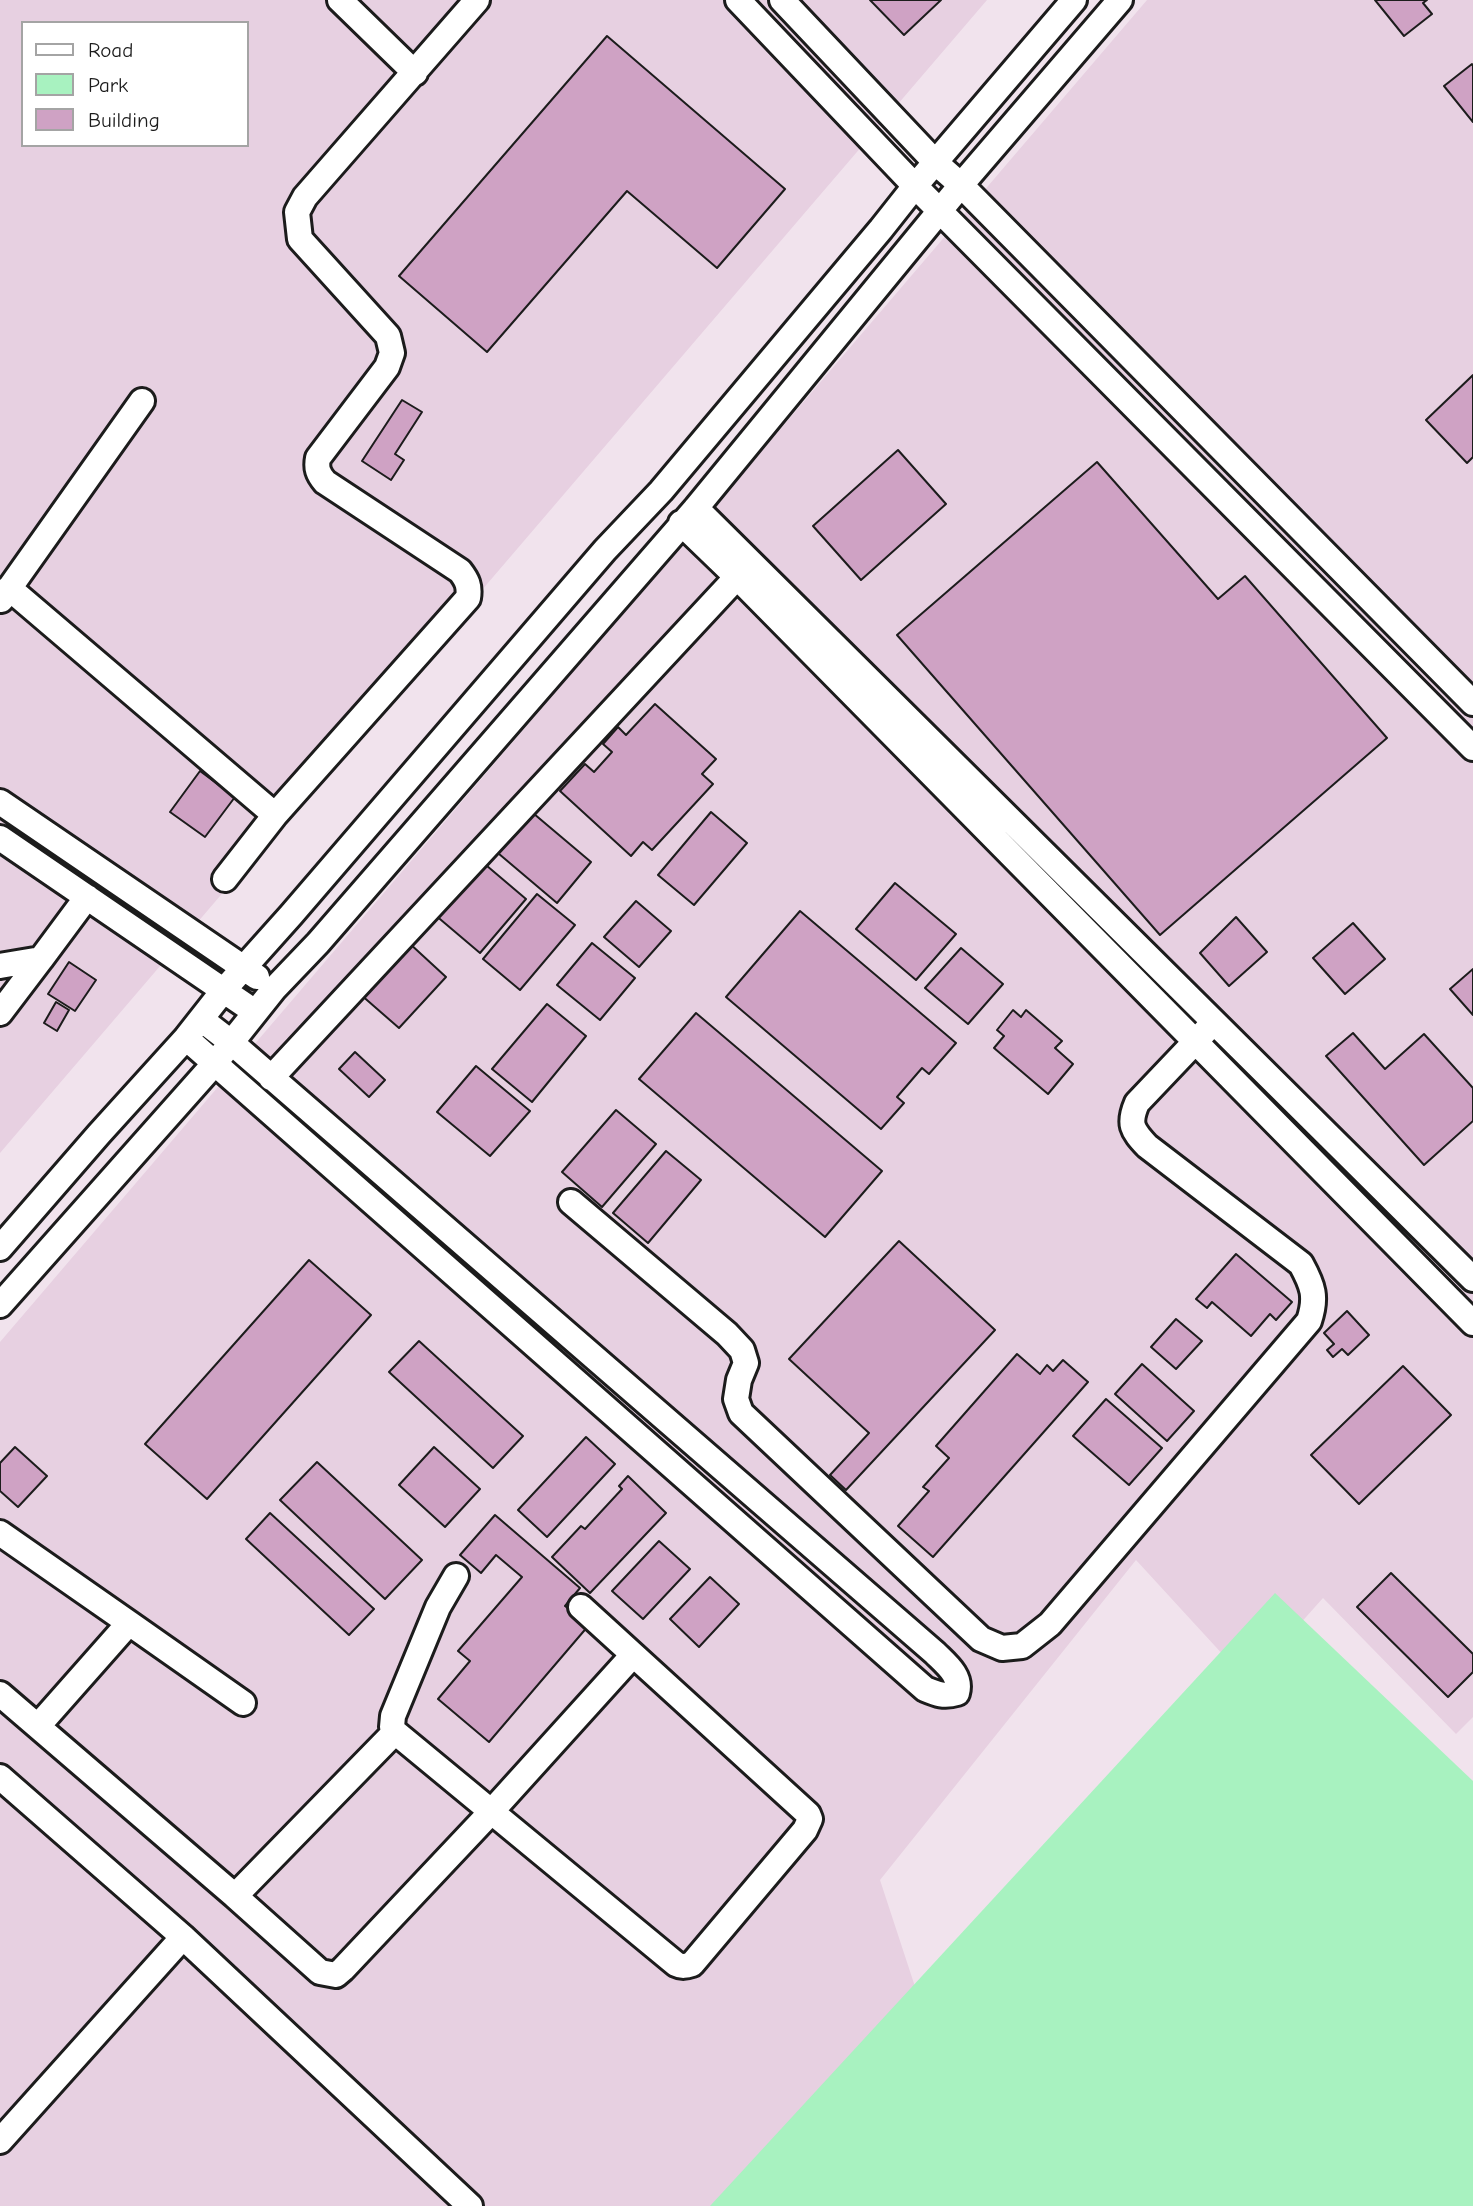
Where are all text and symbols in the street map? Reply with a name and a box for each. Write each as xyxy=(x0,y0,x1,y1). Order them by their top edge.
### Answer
legend xyxy=(21,21,248,147)
text: Road xyxy=(88,38,133,62)
text: Park xyxy=(88,73,128,97)
text: Building xyxy=(88,108,160,132)

